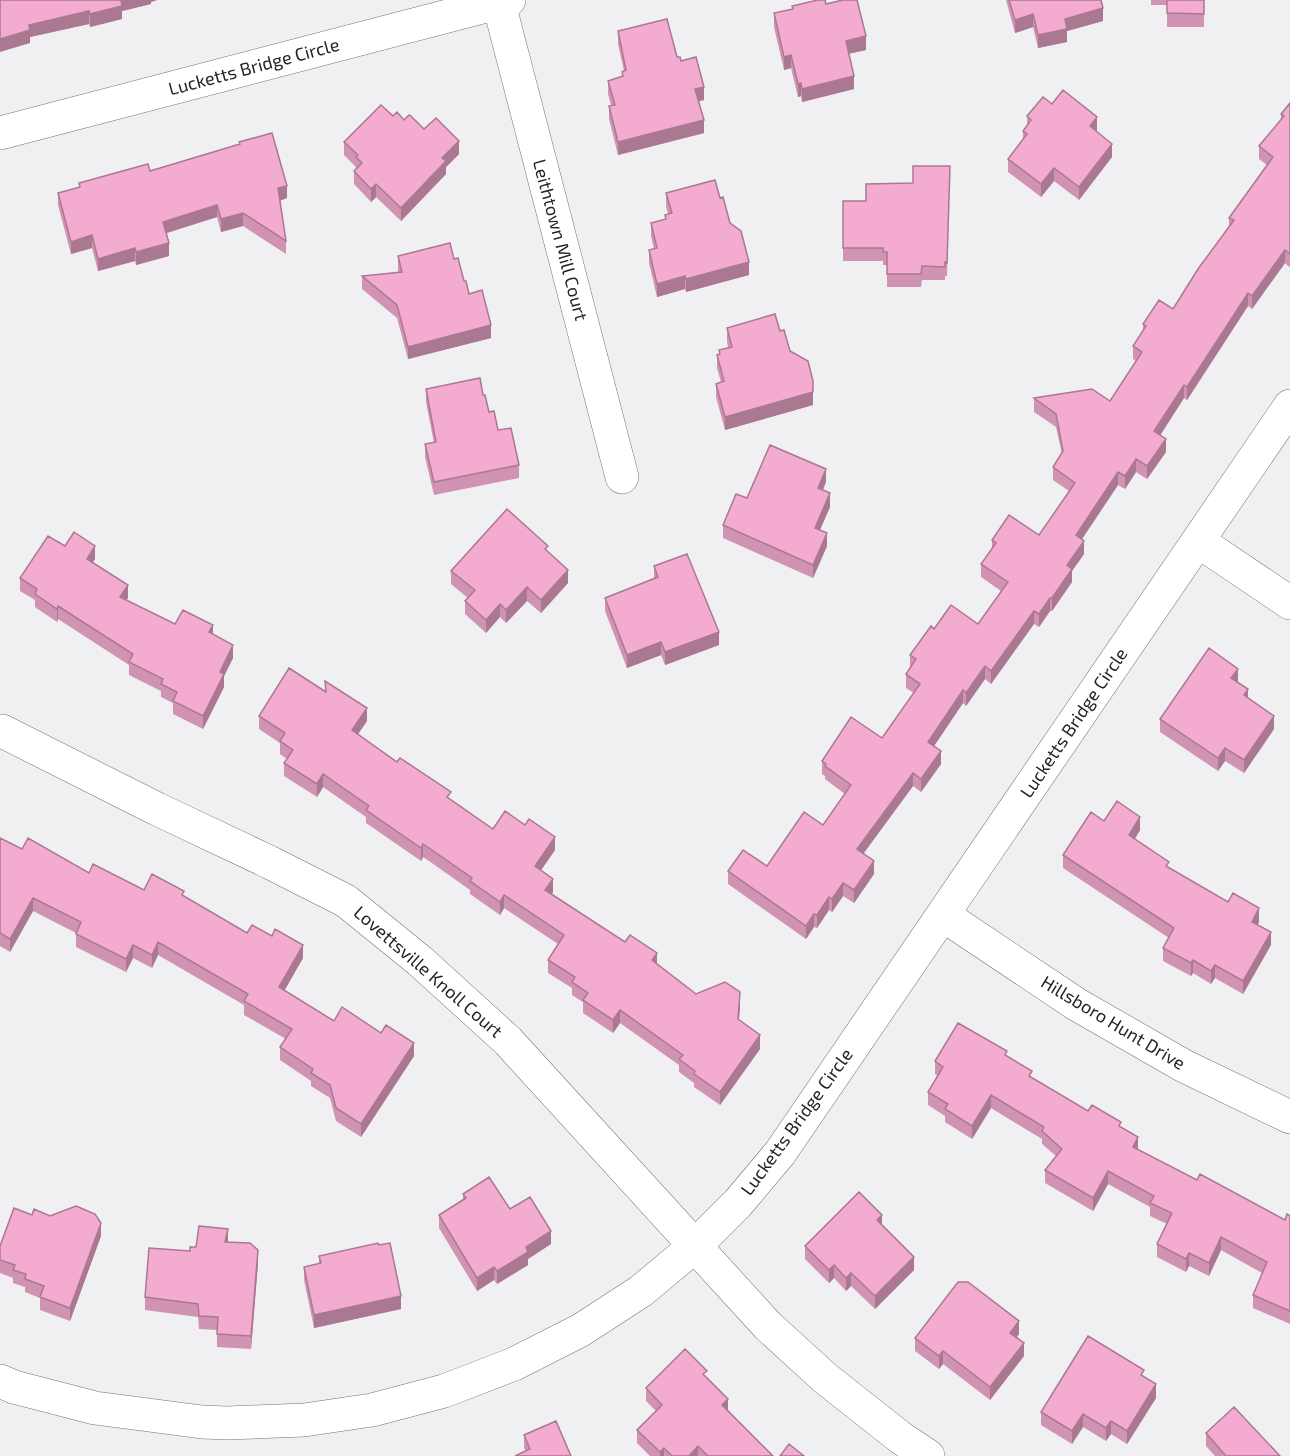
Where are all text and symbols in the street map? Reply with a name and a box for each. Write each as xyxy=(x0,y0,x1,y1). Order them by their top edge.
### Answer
street label: Lucketts Bridge Circle xyxy=(166,33,342,99)
street label: Leithtown Mill Court xyxy=(529,157,593,323)
street label: Lucketts Bridge Circle xyxy=(1015,643,1132,802)
street label: Lovettsville Knoll Court xyxy=(350,901,508,1042)
street label: Hillsboro Hunt Drive xyxy=(1037,970,1190,1074)
street label: Lucketts Bridge Circle xyxy=(736,1044,857,1199)

